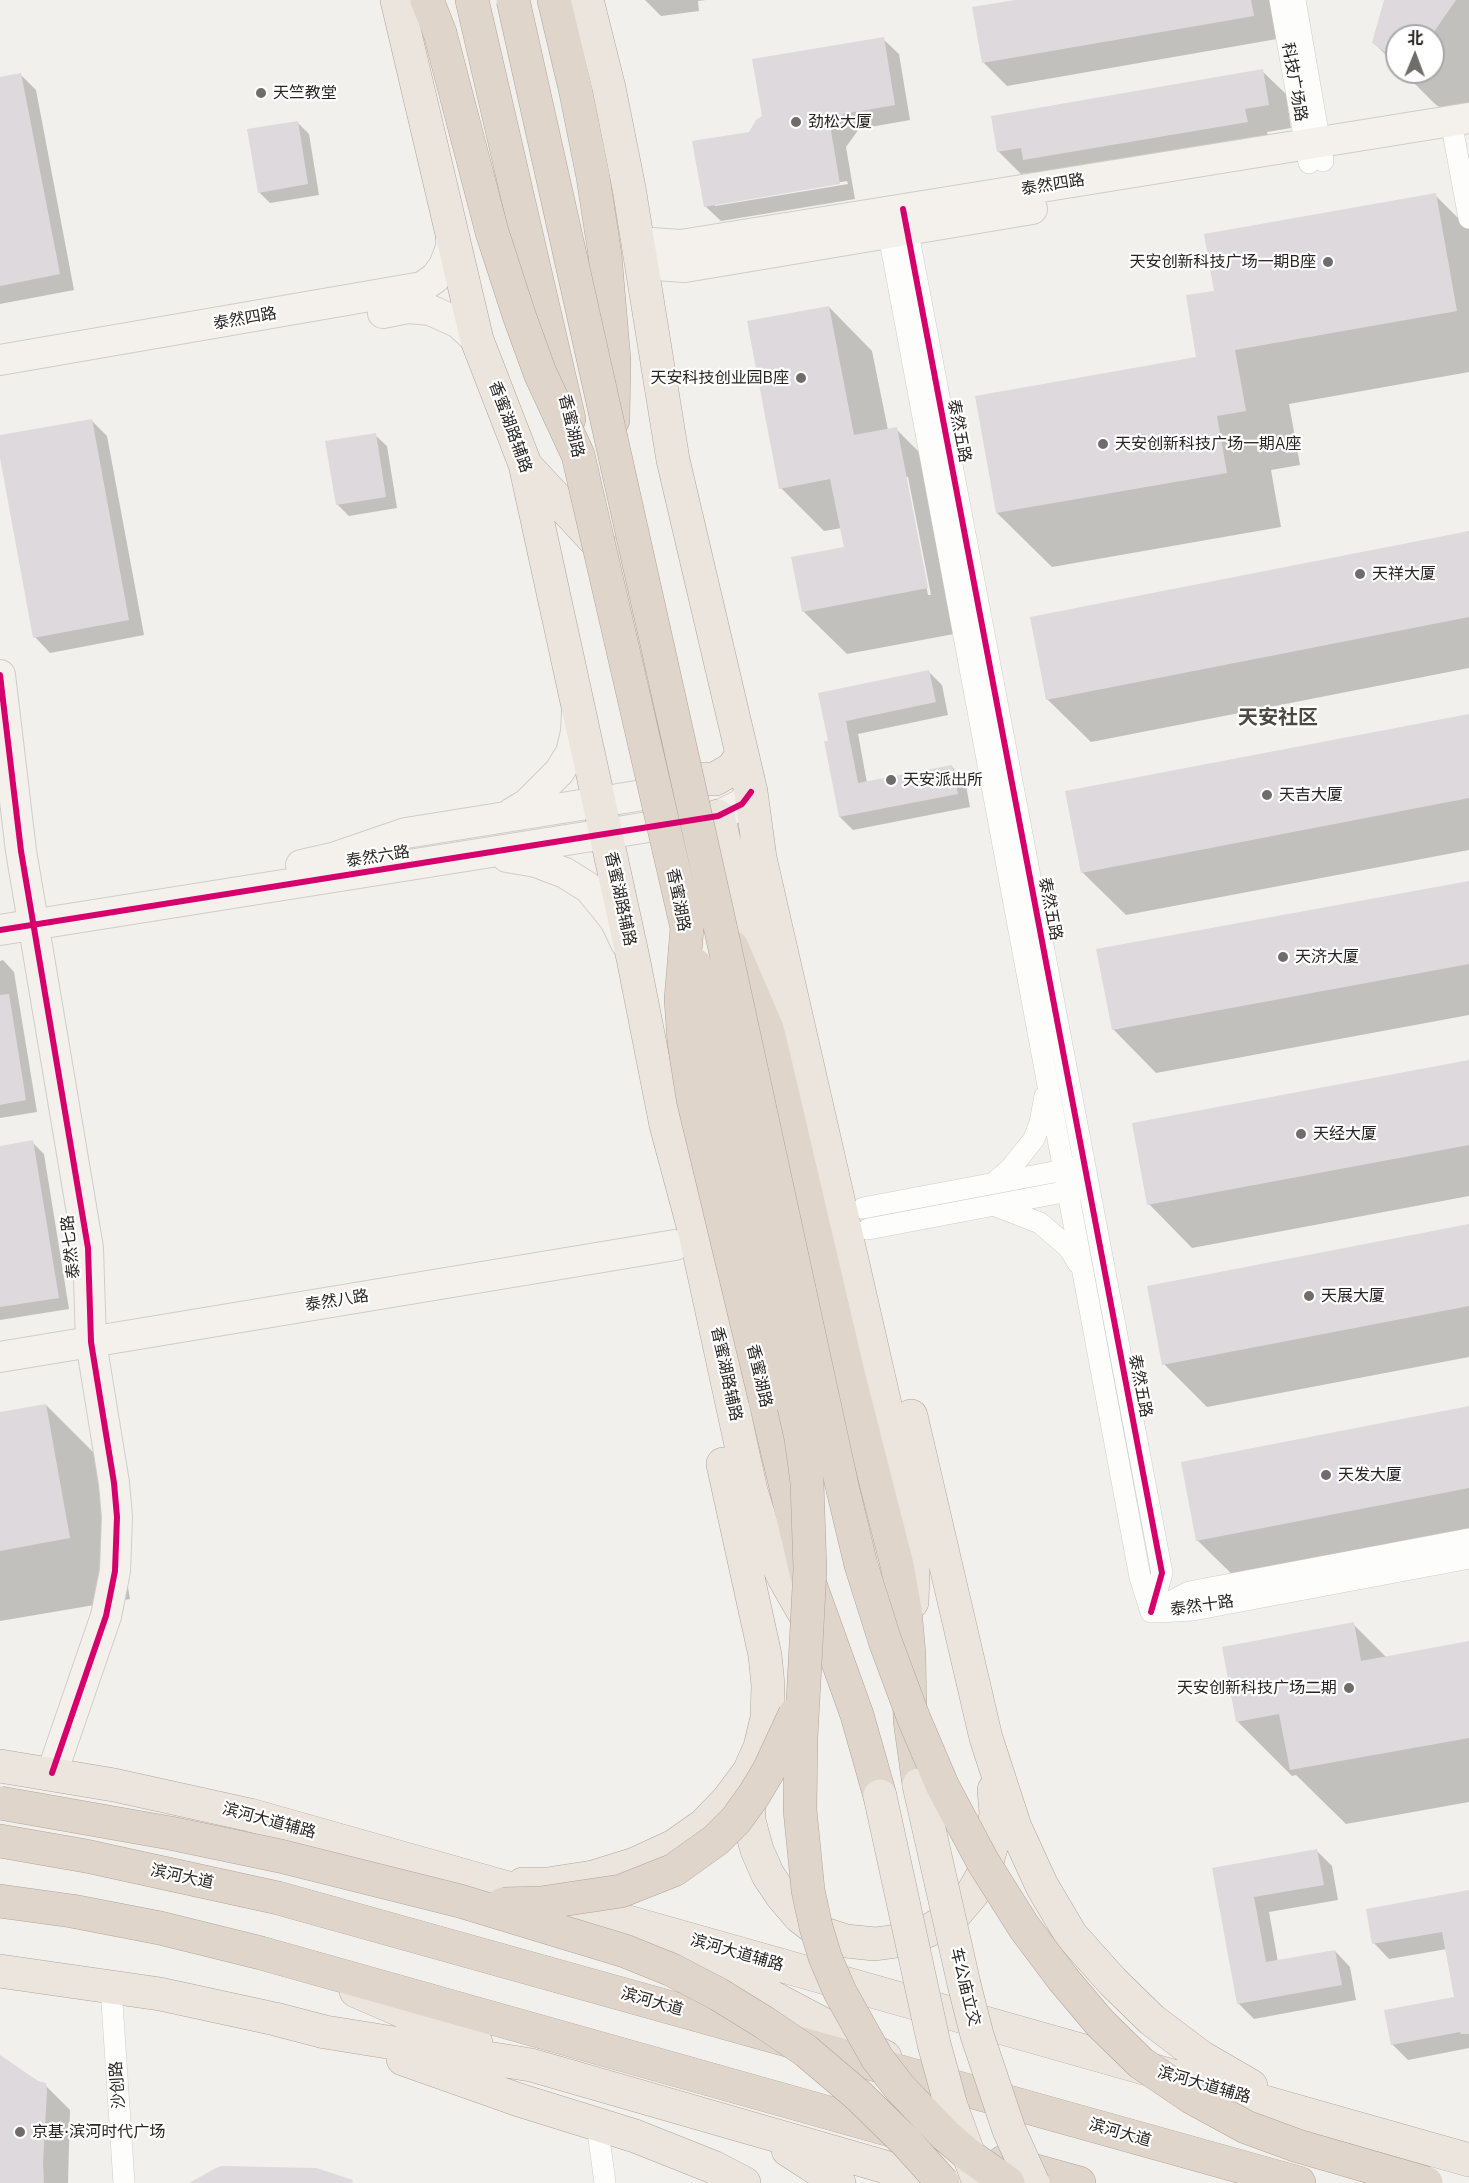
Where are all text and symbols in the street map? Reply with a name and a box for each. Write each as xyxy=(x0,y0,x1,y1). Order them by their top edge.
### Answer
north arrow xyxy=(1385,24,1445,84)
text: 北 xyxy=(1407,28,1423,48)
street label: 科技广场路 xyxy=(1278,41,1310,123)
place label: 天竺教堂 xyxy=(273,83,337,103)
marker: 天竺教堂 xyxy=(254,86,268,100)
place label: 劲松大厦 xyxy=(808,112,872,132)
marker: 劲松大厦 xyxy=(789,115,803,129)
street label: 泰然四路 xyxy=(1020,171,1086,199)
place label: 天安创新科技广场一期B座 xyxy=(1130,252,1316,272)
marker: 天安创新科技广场一期B座 xyxy=(1321,255,1335,269)
street label: 泰然四路 xyxy=(212,304,278,334)
place label: 天安科技创业园B座 xyxy=(651,368,789,388)
marker: 天安科技创业园B座 xyxy=(794,371,808,385)
street label: 香蜜湖路辅路 xyxy=(485,379,535,475)
street label: 香蜜湖路 xyxy=(554,393,588,459)
street label: 泰然五路 xyxy=(943,398,975,464)
place label: 天安创新科技广场一期A座 xyxy=(1115,434,1301,454)
marker: 天安创新科技广场一期A座 xyxy=(1096,437,1110,451)
place label: 天祥大厦 xyxy=(1372,564,1436,584)
marker: 天祥大厦 xyxy=(1353,567,1367,581)
district label: 天安社区 xyxy=(1238,706,1318,730)
place label: 天安派出所 xyxy=(903,770,983,790)
marker: 天安派出所 xyxy=(884,773,898,787)
place label: 天吉大厦 xyxy=(1279,785,1343,805)
marker: 天吉大厦 xyxy=(1260,788,1274,802)
street label: 泰然六路 xyxy=(345,843,411,871)
street label: 香蜜湖路辅路 xyxy=(601,850,639,948)
street label: 香蜜湖路 xyxy=(662,867,694,933)
street label: 泰然五路 xyxy=(1034,876,1066,942)
place label: 天济大厦 xyxy=(1295,947,1359,967)
marker: 天济大厦 xyxy=(1276,950,1290,964)
place label: 天经大厦 xyxy=(1313,1124,1377,1144)
marker: 天经大厦 xyxy=(1294,1127,1308,1141)
street label: 泰然七路 xyxy=(58,1214,84,1280)
place label: 天展大厦 xyxy=(1321,1286,1385,1306)
street label: 泰然八路 xyxy=(304,1287,370,1315)
marker: 天展大厦 xyxy=(1302,1289,1316,1303)
street label: 香蜜湖路辅路 xyxy=(707,1325,745,1423)
street label: 香蜜湖路 xyxy=(742,1343,776,1409)
street label: 泰然五路 xyxy=(1124,1353,1156,1419)
place label: 天发大厦 xyxy=(1338,1465,1402,1485)
marker: 天发大厦 xyxy=(1319,1468,1333,1482)
street label: 泰然十路 xyxy=(1169,1592,1235,1620)
place label: 天安创新科技广场二期 xyxy=(1177,1678,1337,1698)
marker: 天安创新科技广场二期 xyxy=(1342,1681,1356,1695)
street label: 滨河大道辅路 xyxy=(220,1799,318,1843)
street label: 滨河大道 xyxy=(149,1861,215,1893)
street label: 滨河大道辅路 xyxy=(688,1931,786,1975)
street label: 车公庙立交 xyxy=(946,1946,984,2028)
street label: 滨河大道 xyxy=(619,1984,685,2020)
street label: 沙创路 xyxy=(107,2060,129,2110)
street label: 滨河大道辅路 xyxy=(1155,2063,1253,2107)
street label: 滨河大道 xyxy=(1087,2115,1153,2151)
place label: 京基·滨河时代广场 xyxy=(32,2122,165,2142)
marker: 京基·滨河时代广场 xyxy=(13,2125,27,2139)

